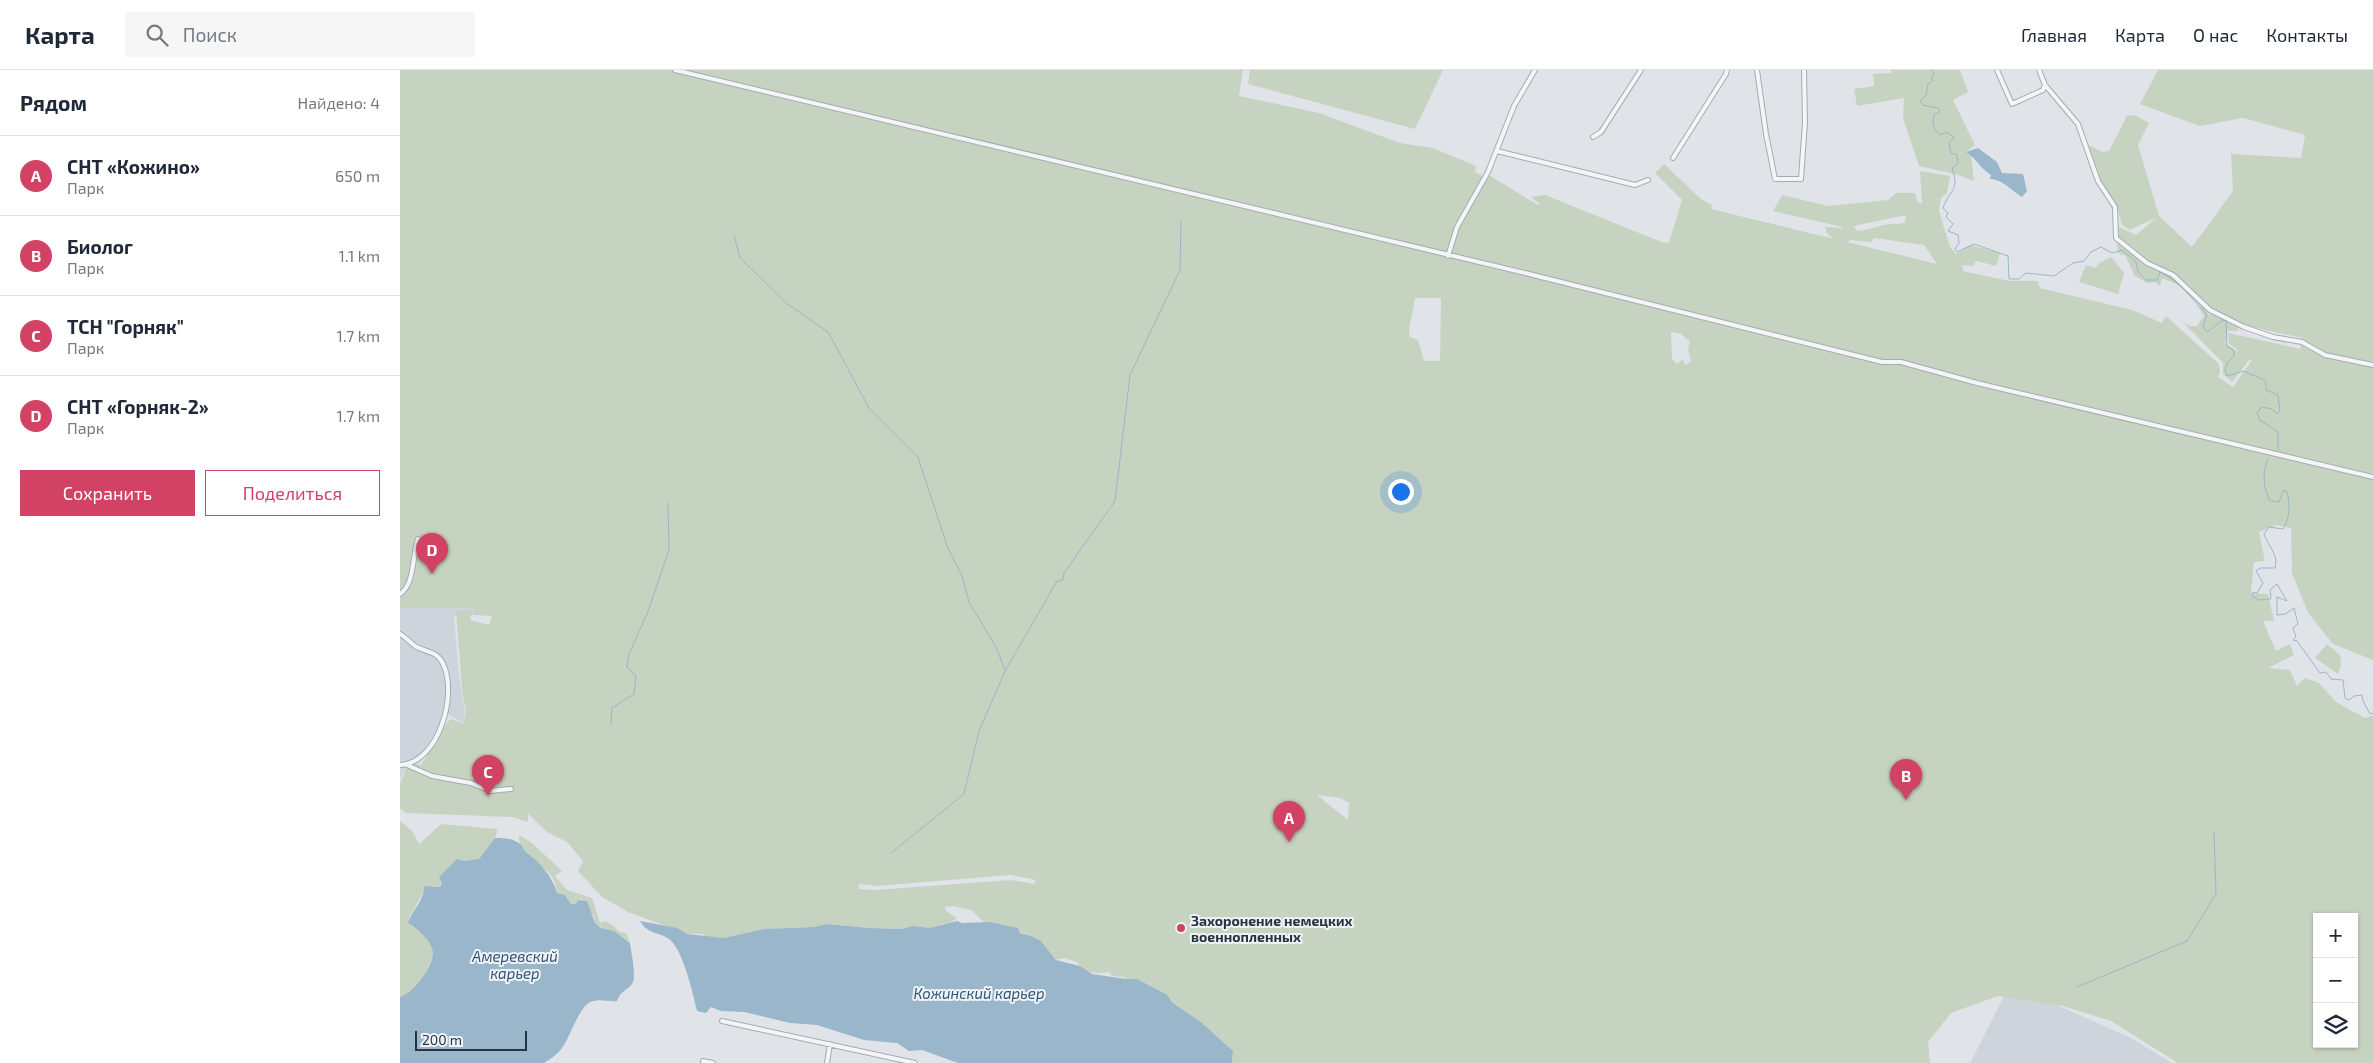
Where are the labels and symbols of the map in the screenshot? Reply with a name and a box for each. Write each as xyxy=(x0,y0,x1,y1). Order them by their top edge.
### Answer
your location xyxy=(1388,479,1414,505)
pin: D xyxy=(416,533,448,574)
pin: C xyxy=(472,755,504,796)
pin: B xyxy=(1890,759,1922,800)
pin: A xyxy=(1273,801,1305,842)
place label: Захоронение немецких военнопленных xyxy=(1191,912,1353,945)
marker: Захоронение немецких военнопленных xyxy=(1175,922,1187,934)
water label: Амеревский карьер xyxy=(471,947,558,982)
water label: Кожинский карьер xyxy=(913,984,1045,1002)
scale bar xyxy=(415,1028,528,1051)

